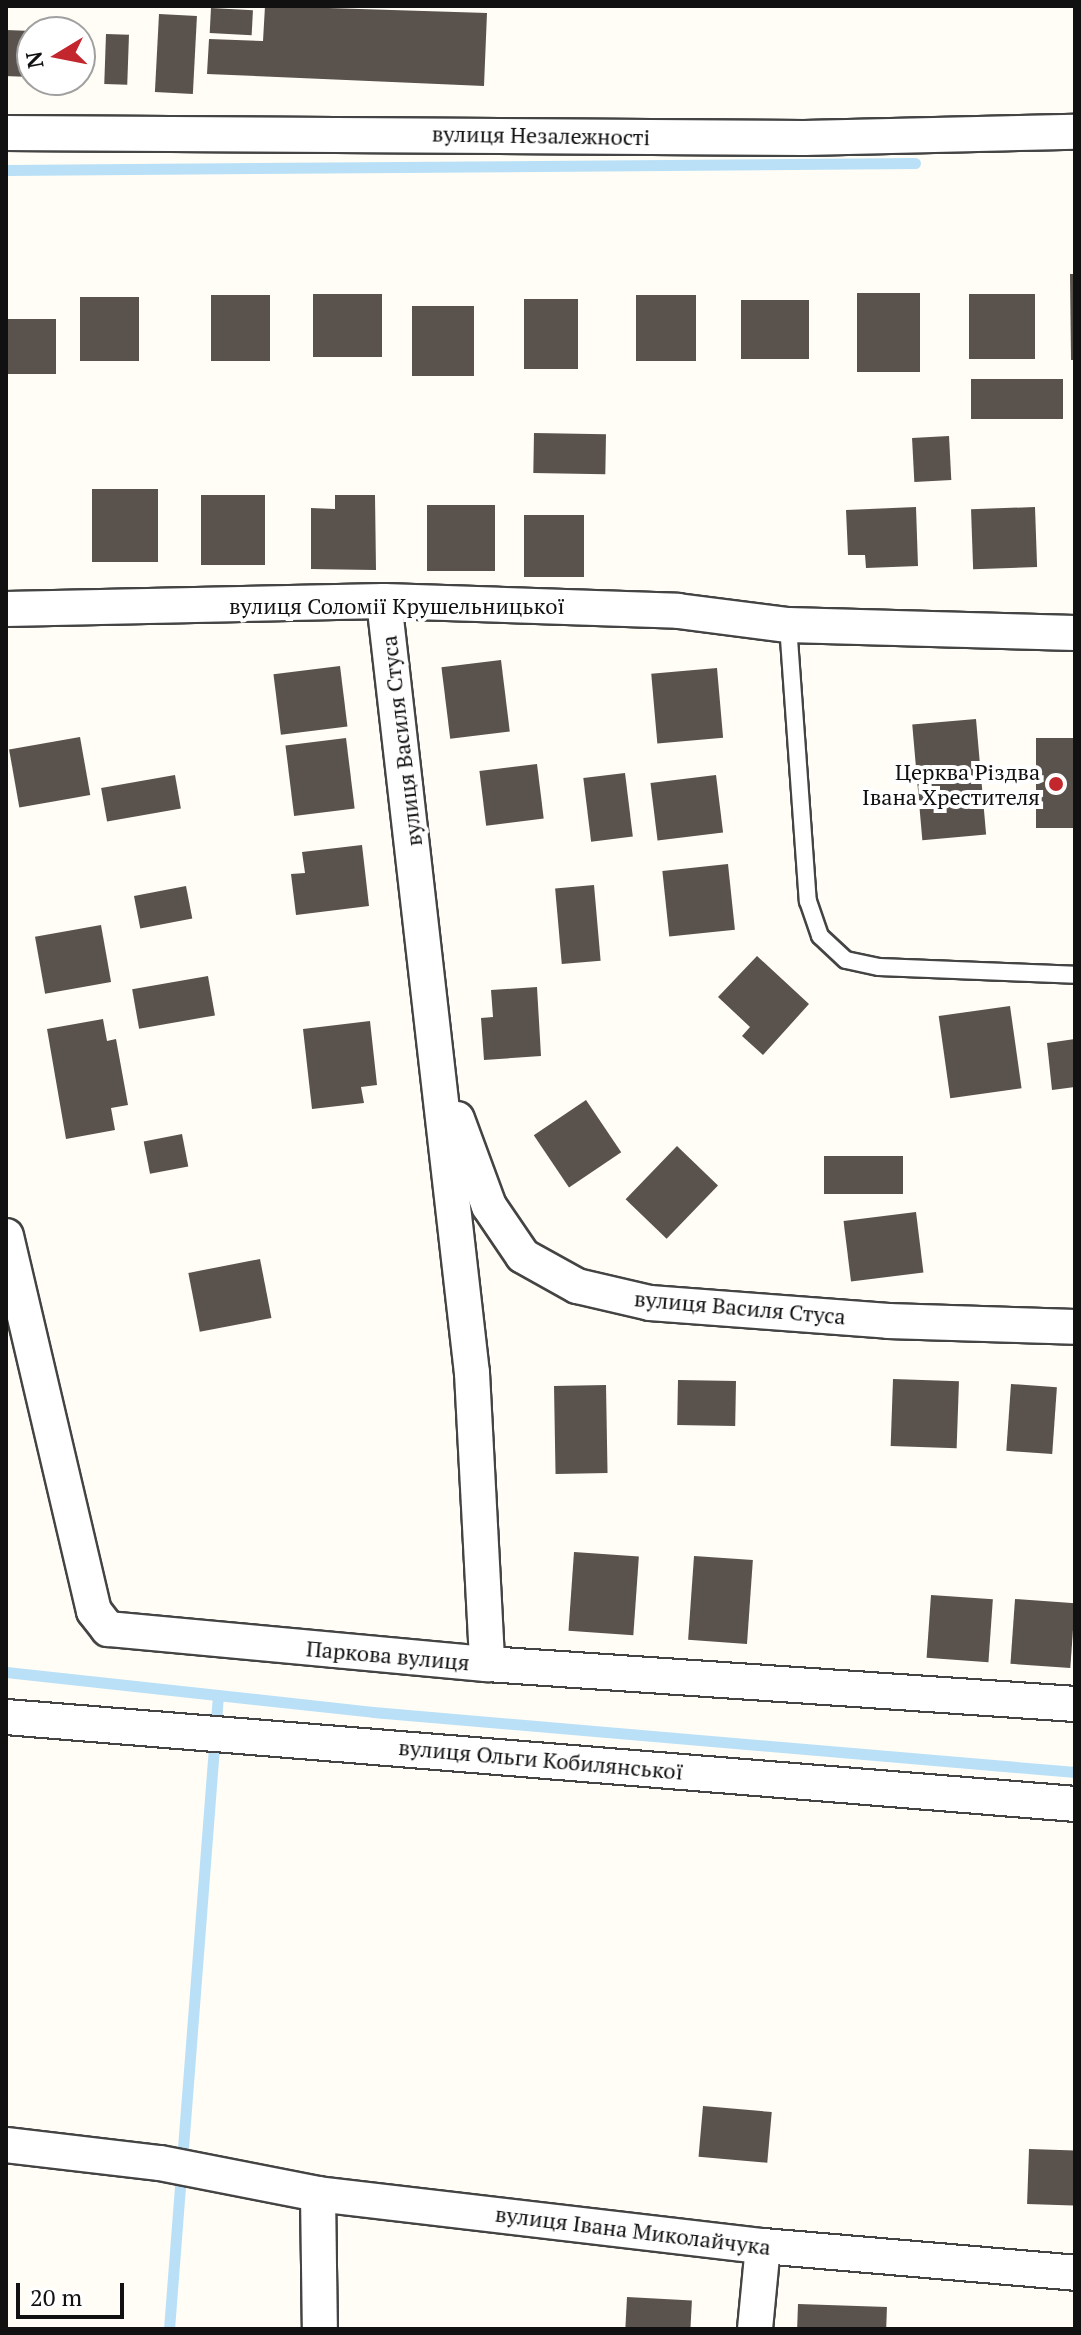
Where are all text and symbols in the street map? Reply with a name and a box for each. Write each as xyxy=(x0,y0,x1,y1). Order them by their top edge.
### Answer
north arrow xyxy=(16,16,96,96)
text: N xyxy=(18,49,50,71)
street label: вулиця Незалежності xyxy=(432,120,650,150)
street label: вулиця Соломії Крушельницької xyxy=(229,593,565,619)
street label: вулиця Василя Стуса xyxy=(375,634,427,848)
place label: Церква Різдва Івана Хрестителя xyxy=(862,758,1040,810)
marker: Церква Різдва Івана Хрестителя xyxy=(1047,775,1065,793)
street label: вулиця Василя Стуса xyxy=(633,1285,847,1329)
street label: Паркова вулиця xyxy=(305,1635,471,1675)
street label: вулиця Ольги Кобилянської xyxy=(397,1733,685,1785)
street label: вулиця Івана Миколайчука xyxy=(494,2200,772,2260)
scale bar xyxy=(20,2267,128,2317)
text: 20 m xyxy=(30,2281,82,2313)

